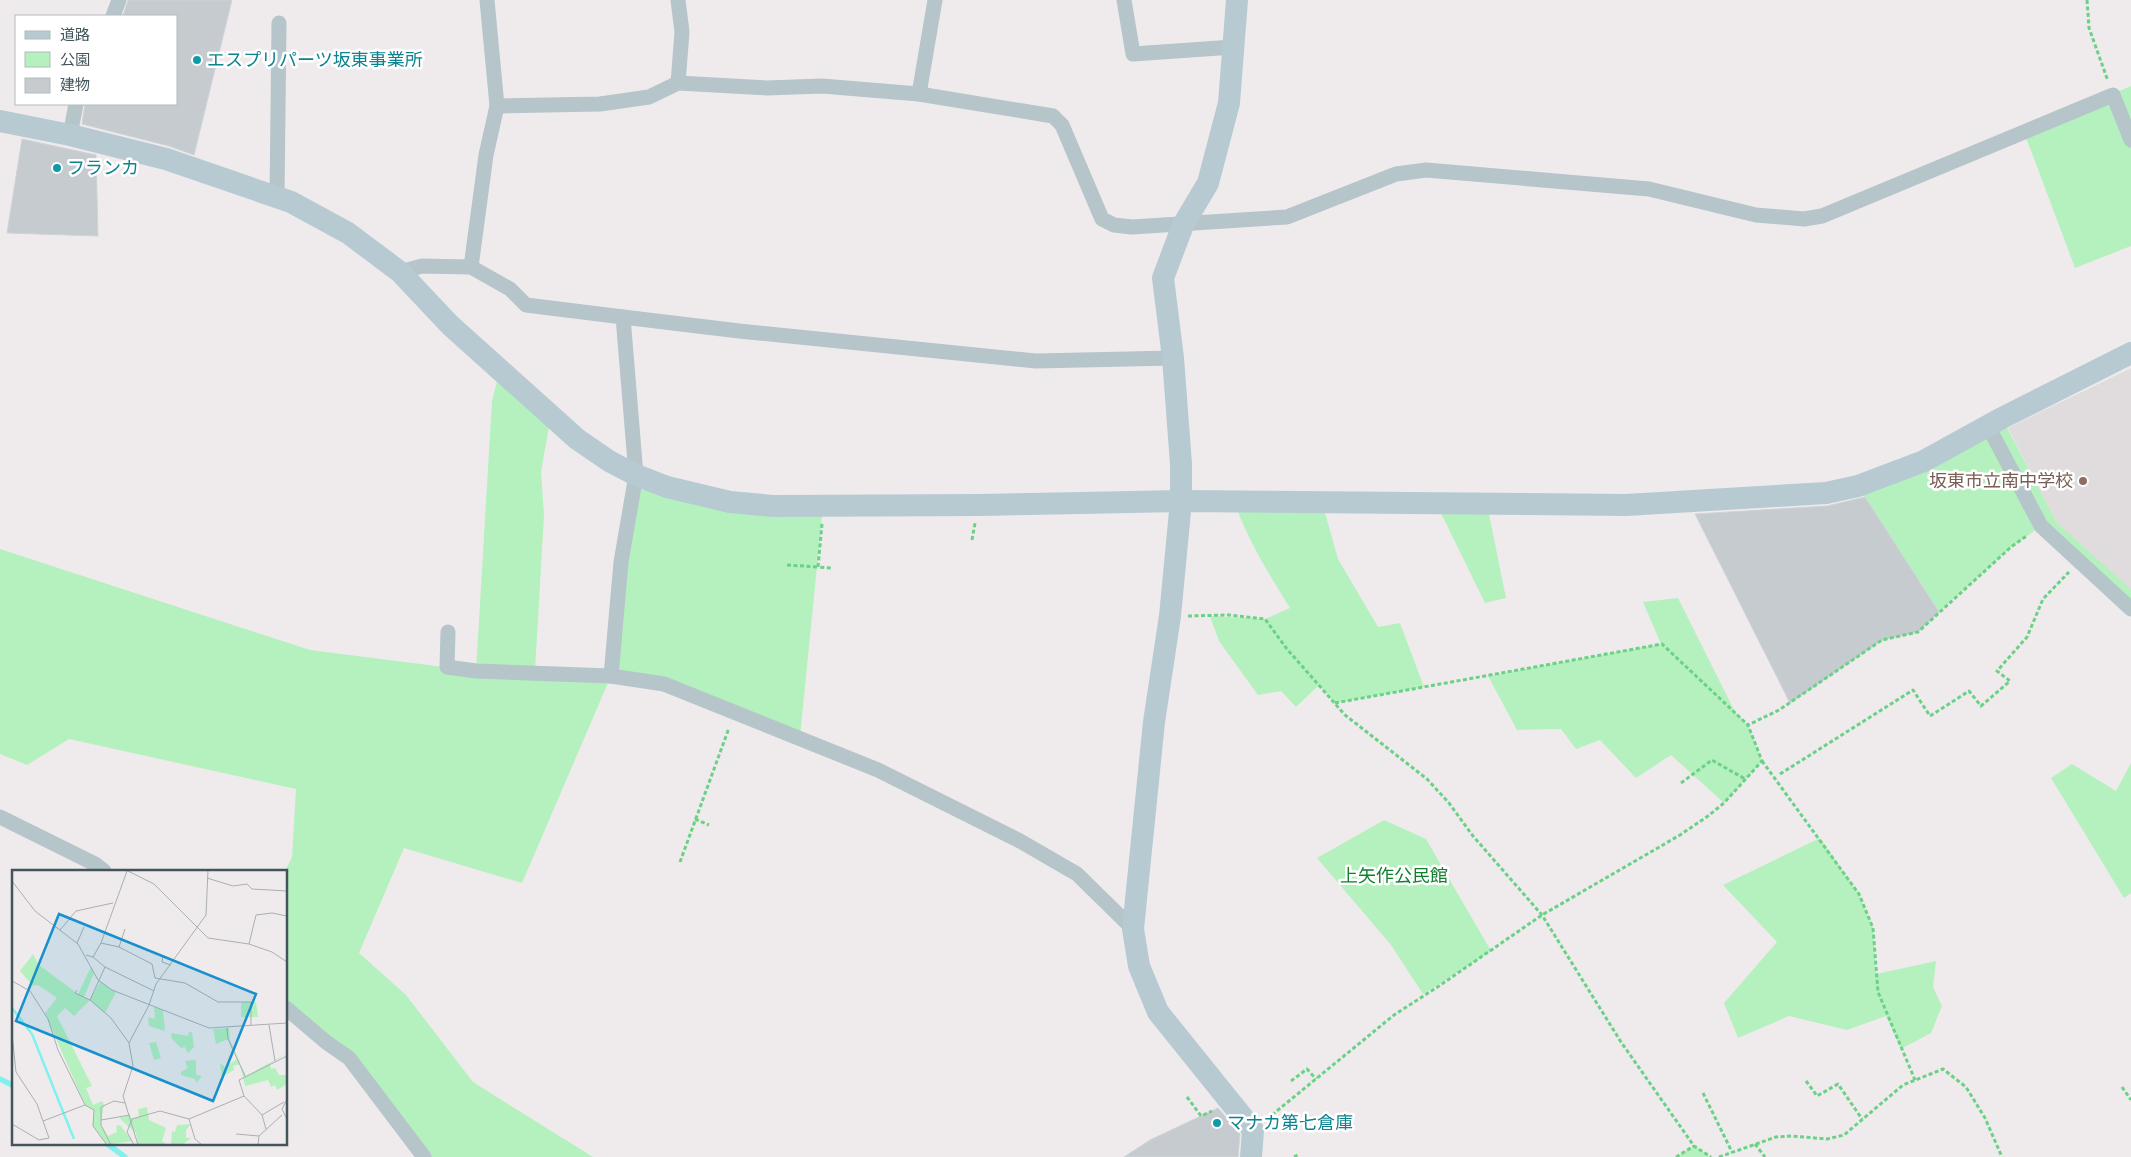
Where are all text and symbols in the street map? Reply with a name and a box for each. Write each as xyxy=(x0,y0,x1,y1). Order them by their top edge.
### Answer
legend xyxy=(15,15,178,105)
text: 道路 xyxy=(60,26,90,43)
place label: エスプリパーツ坂東事業所 xyxy=(207,50,423,70)
text: 公園 xyxy=(60,51,90,68)
marker: エスプリパーツ坂東事業所 xyxy=(191,54,203,66)
text: 建物 xyxy=(60,76,90,93)
place label: フランカ xyxy=(67,158,139,178)
marker: フランカ xyxy=(51,162,63,174)
place label: 坂東市立南中学校 xyxy=(1929,471,2073,491)
marker: 坂東市立南中学校 xyxy=(2077,475,2089,487)
park label: 上矢作公民館 xyxy=(1340,866,1448,886)
inset map xyxy=(12,870,288,1144)
place label: マナカ第七倉庫 xyxy=(1227,1113,1353,1133)
marker: マナカ第七倉庫 xyxy=(1211,1117,1223,1129)

